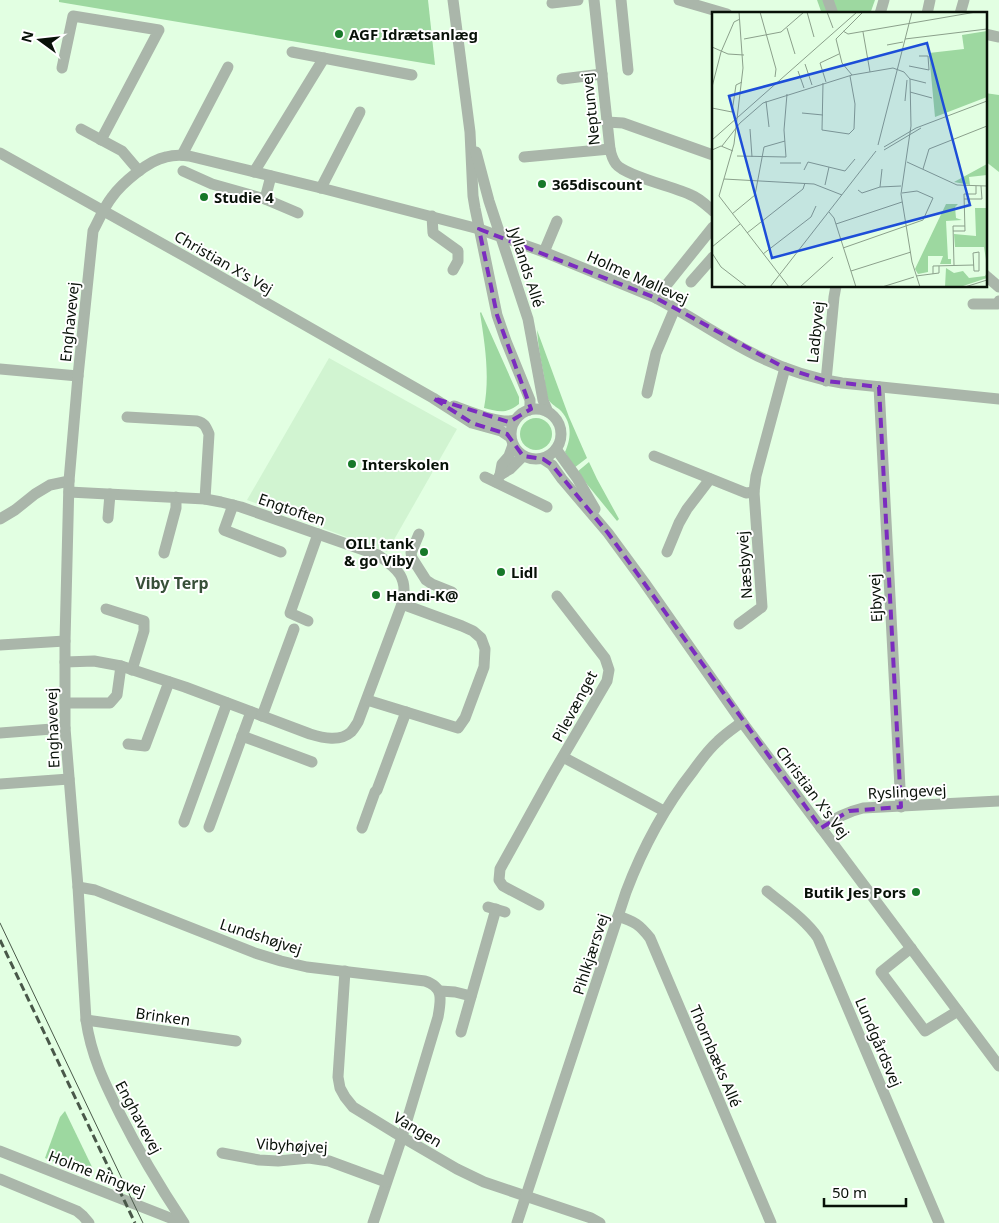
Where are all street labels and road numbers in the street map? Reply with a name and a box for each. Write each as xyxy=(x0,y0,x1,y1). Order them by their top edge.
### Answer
street label: Neptunvej xyxy=(576,72,604,146)
street label: Jyllands Allé xyxy=(504,222,549,310)
street label: Christian X's Vej xyxy=(171,226,277,298)
street label: Holme Møllevej xyxy=(584,246,692,308)
street label: Enghavevej xyxy=(55,281,83,363)
street label: Ladbyvej xyxy=(802,300,828,364)
street label: Engtoften xyxy=(256,488,328,530)
street label: Næsbyvej xyxy=(732,530,756,600)
street label: Ejbyvej xyxy=(864,573,886,623)
street label: Pilevænget xyxy=(547,666,601,745)
street label: Enghavevej xyxy=(41,688,63,768)
street label: Christian X's Vej xyxy=(772,742,854,842)
street label: Ryslingevej xyxy=(867,779,947,803)
street label: Pihlkjærsvej xyxy=(567,911,613,997)
street label: Lundshøjvej xyxy=(217,913,305,959)
street label: Lundgårdsvej xyxy=(851,994,907,1090)
street label: Brinken xyxy=(134,1002,192,1030)
street label: Thornbæks Allé xyxy=(685,1002,747,1110)
street label: Enghavevej xyxy=(111,1077,167,1157)
street label: Vangen xyxy=(390,1107,446,1151)
street label: Vibyhøjvej xyxy=(256,1133,328,1157)
street label: Holme Ringvej xyxy=(46,1145,148,1201)

